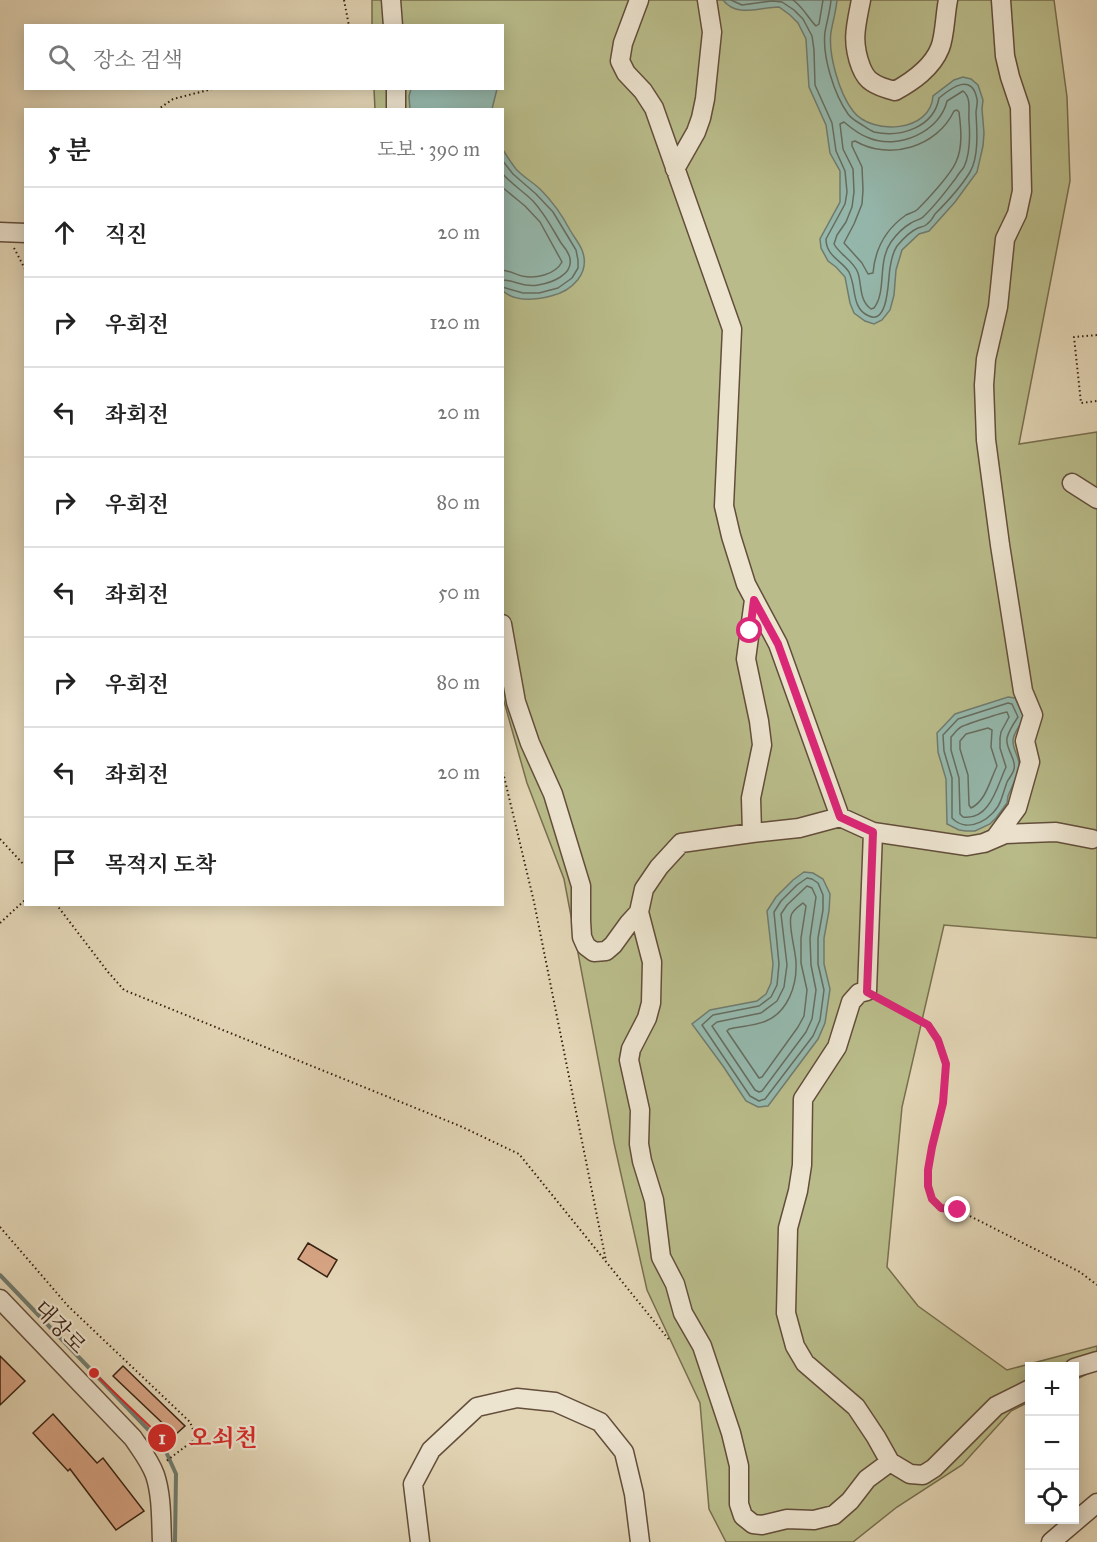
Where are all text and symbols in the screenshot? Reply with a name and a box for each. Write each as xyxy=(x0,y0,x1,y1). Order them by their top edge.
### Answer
search box xyxy=(24,24,504,90)
icon: search xyxy=(45,41,78,74)
text: 장소 검색 xyxy=(93,46,183,73)
text: 5 분 xyxy=(48,134,91,166)
text: 도보 · 390 m xyxy=(377,137,480,161)
icon: ahead xyxy=(48,216,81,249)
text: 20 m xyxy=(437,220,480,244)
text: 직진 xyxy=(105,221,148,248)
icon: right xyxy=(48,306,81,339)
text: 120 m xyxy=(429,310,480,334)
text: 우회전 xyxy=(105,311,169,338)
icon: left xyxy=(48,396,81,429)
text: 20 m xyxy=(437,400,480,424)
text: 좌회전 xyxy=(105,401,169,428)
icon: right xyxy=(48,486,81,519)
text: 80 m xyxy=(437,490,480,514)
text: 우회전 xyxy=(105,491,169,518)
icon: left xyxy=(48,576,81,609)
text: 50 m xyxy=(438,580,480,604)
text: 좌회전 xyxy=(105,581,169,608)
route start xyxy=(736,617,762,643)
icon: right xyxy=(48,666,81,699)
text: 80 m xyxy=(437,670,480,694)
text: 우회전 xyxy=(105,671,169,698)
icon: left xyxy=(48,756,81,789)
text: 20 m xyxy=(437,760,480,784)
text: 좌회전 xyxy=(105,761,169,788)
icon: arrive xyxy=(48,846,81,879)
text: 목적지 도착 xyxy=(105,851,216,878)
route end xyxy=(944,1196,970,1222)
street label: 대장로 xyxy=(28,1295,92,1359)
map controls xyxy=(1025,1362,1079,1524)
button: + xyxy=(1025,1362,1079,1416)
button: − xyxy=(1025,1416,1079,1470)
callout: 오쇠천 xyxy=(147,1417,270,1459)
text: 오쇠천 xyxy=(188,1423,258,1453)
text: 1 xyxy=(158,1427,166,1449)
button: locate xyxy=(1025,1470,1079,1524)

